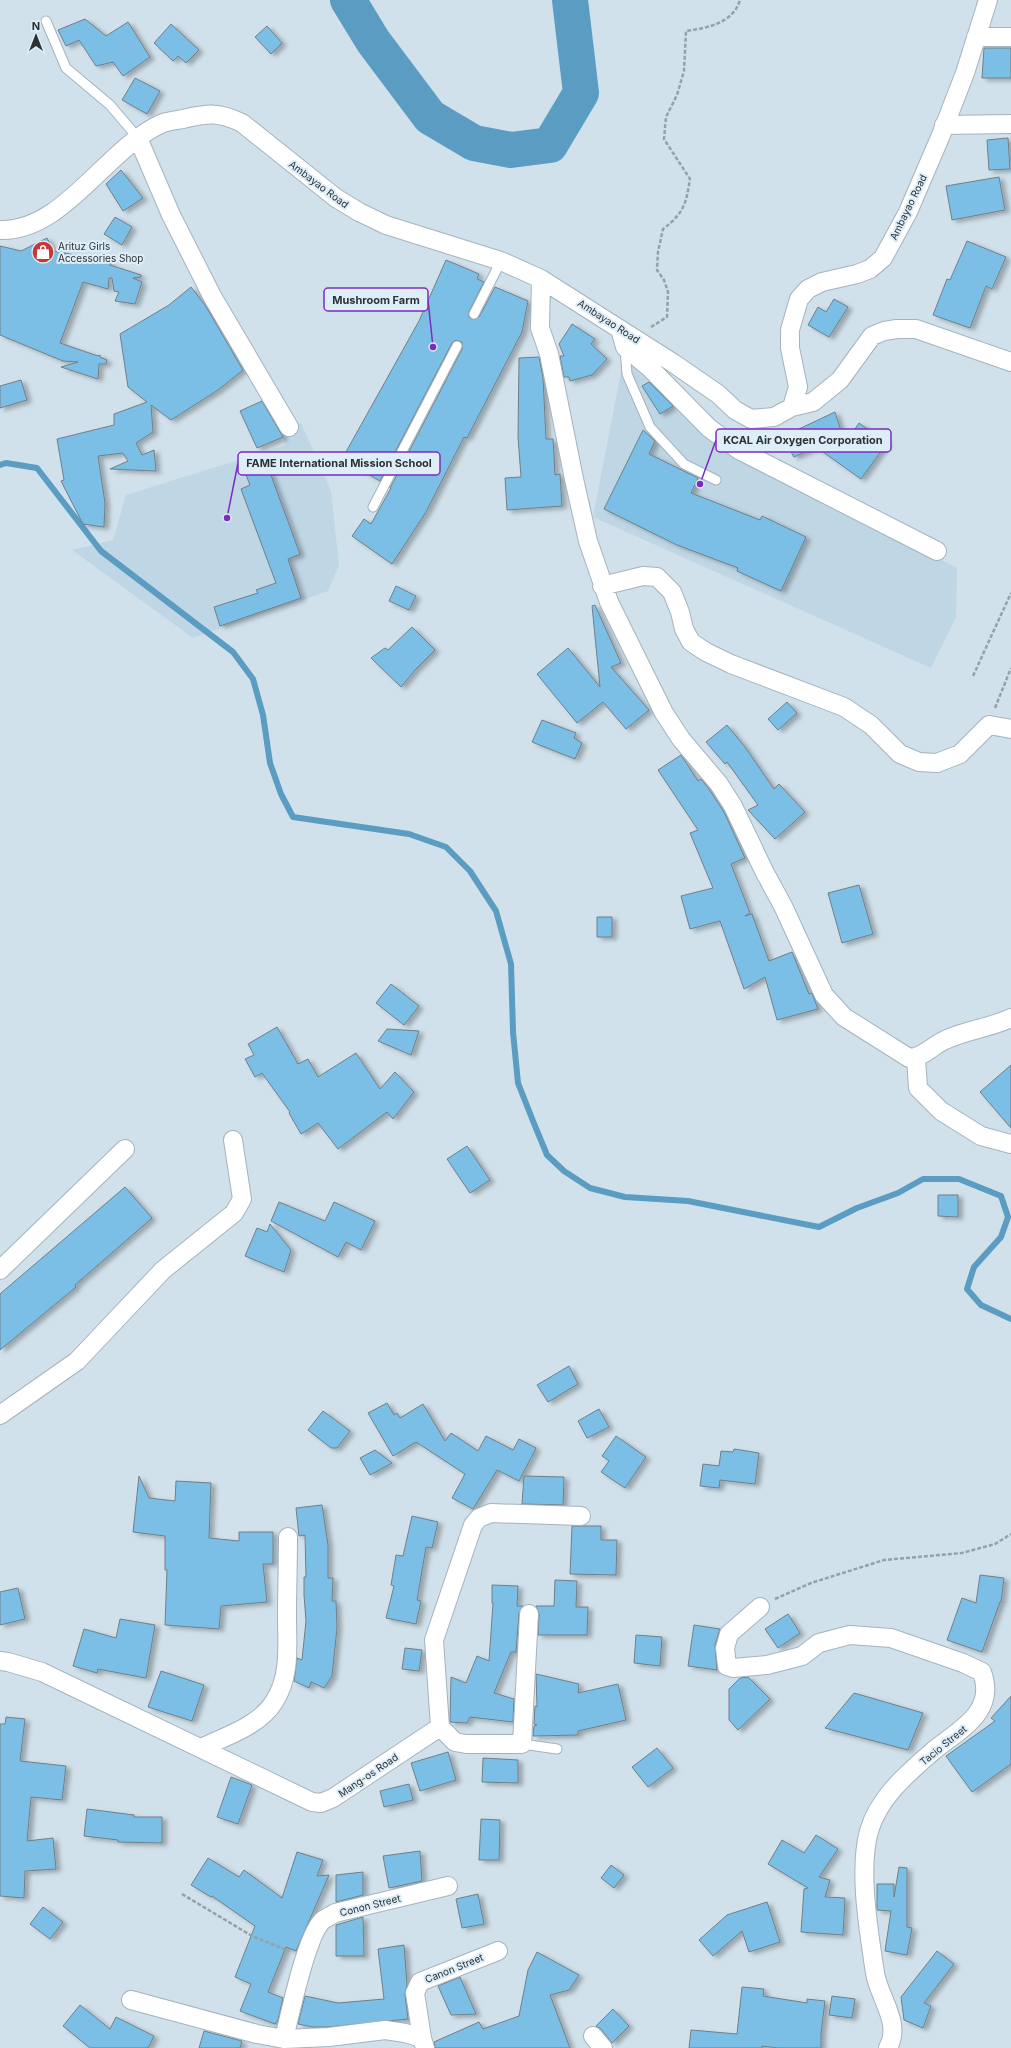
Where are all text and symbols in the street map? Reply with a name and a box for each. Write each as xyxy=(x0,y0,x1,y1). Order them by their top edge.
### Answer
north arrow xyxy=(16,16,56,56)
text: N xyxy=(32,19,40,33)
street label: Ambayao Road xyxy=(287,158,351,210)
street label: Ambayao Road xyxy=(887,172,929,242)
shop icon: Arituz Girls Accessories Shop xyxy=(30,239,56,265)
place label: Arituz Girls Accessories Shop xyxy=(58,240,143,264)
callout: Mushroom Farm xyxy=(324,288,428,311)
text: Mushroom Farm xyxy=(332,293,420,307)
street label: Ambayao Road xyxy=(576,297,642,345)
callout: KCAL Air Oxygen Corporation xyxy=(716,429,891,452)
text: KCAL Air Oxygen Corporation xyxy=(723,433,883,447)
callout: FAME International Mission School xyxy=(238,452,440,475)
text: FAME International Mission School xyxy=(246,456,432,470)
street label: Tacio Street xyxy=(917,1722,969,1767)
street label: Mang-os Road xyxy=(336,1751,400,1799)
street label: Conon Street xyxy=(338,1891,402,1918)
street label: Canon Street xyxy=(423,1951,486,1985)

